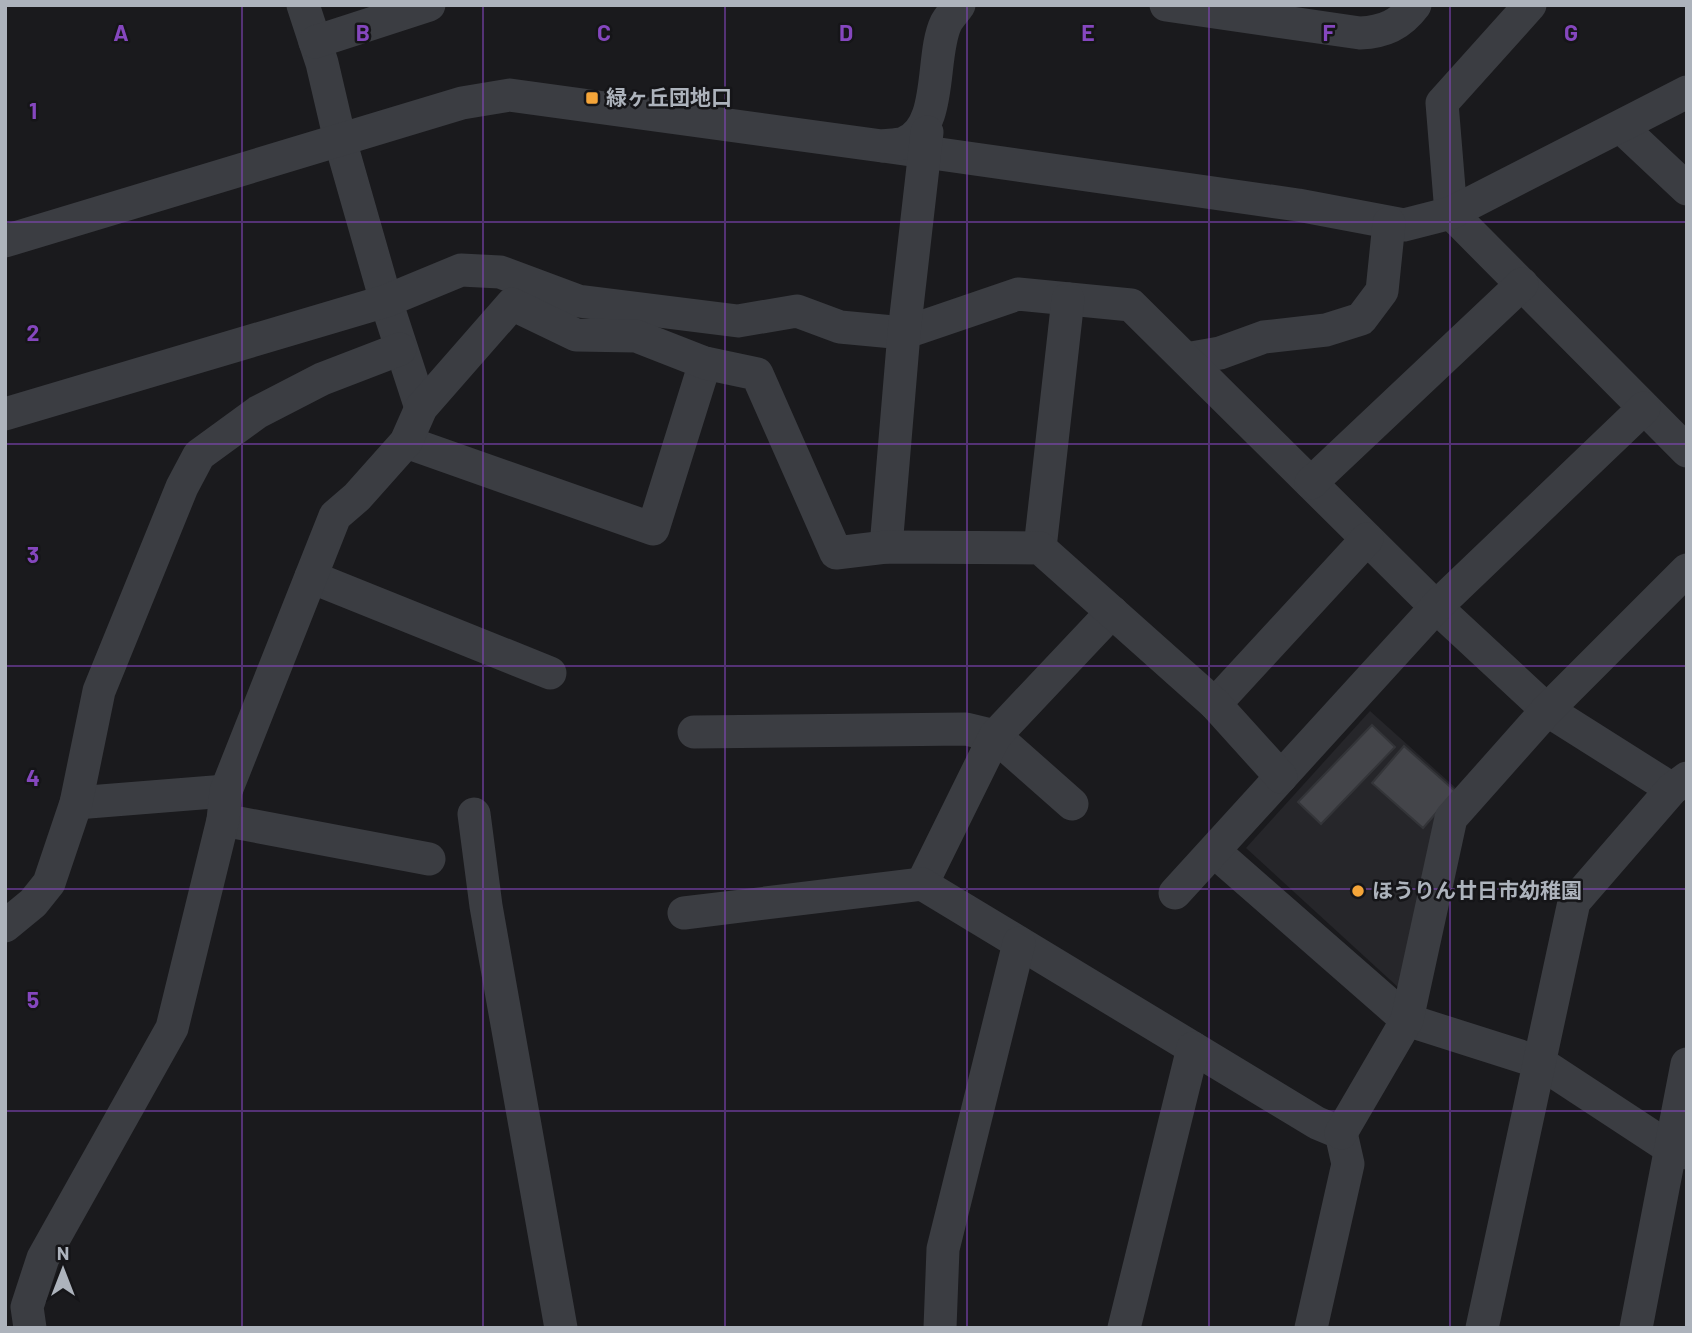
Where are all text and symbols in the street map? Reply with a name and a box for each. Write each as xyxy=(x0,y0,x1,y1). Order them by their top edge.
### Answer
text: A xyxy=(113,18,129,46)
text: B xyxy=(356,18,370,46)
text: C xyxy=(597,18,611,46)
text: D xyxy=(839,18,853,46)
text: E xyxy=(1081,18,1095,46)
text: F xyxy=(1323,18,1336,46)
text: G xyxy=(1564,18,1578,46)
place label: 緑ヶ丘団地口 xyxy=(606,84,732,109)
marker: 緑ヶ丘団地口 xyxy=(584,90,600,106)
text: 1 xyxy=(29,96,37,124)
text: 2 xyxy=(27,318,39,346)
text: 3 xyxy=(27,540,39,568)
text: 4 xyxy=(26,763,40,791)
place label: ほうりん廿日市幼稚園 xyxy=(1372,877,1582,902)
marker: ほうりん廿日市幼稚園 xyxy=(1350,883,1366,899)
text: 5 xyxy=(27,985,39,1013)
north arrow xyxy=(28,1235,98,1305)
text: N xyxy=(57,1241,69,1264)

